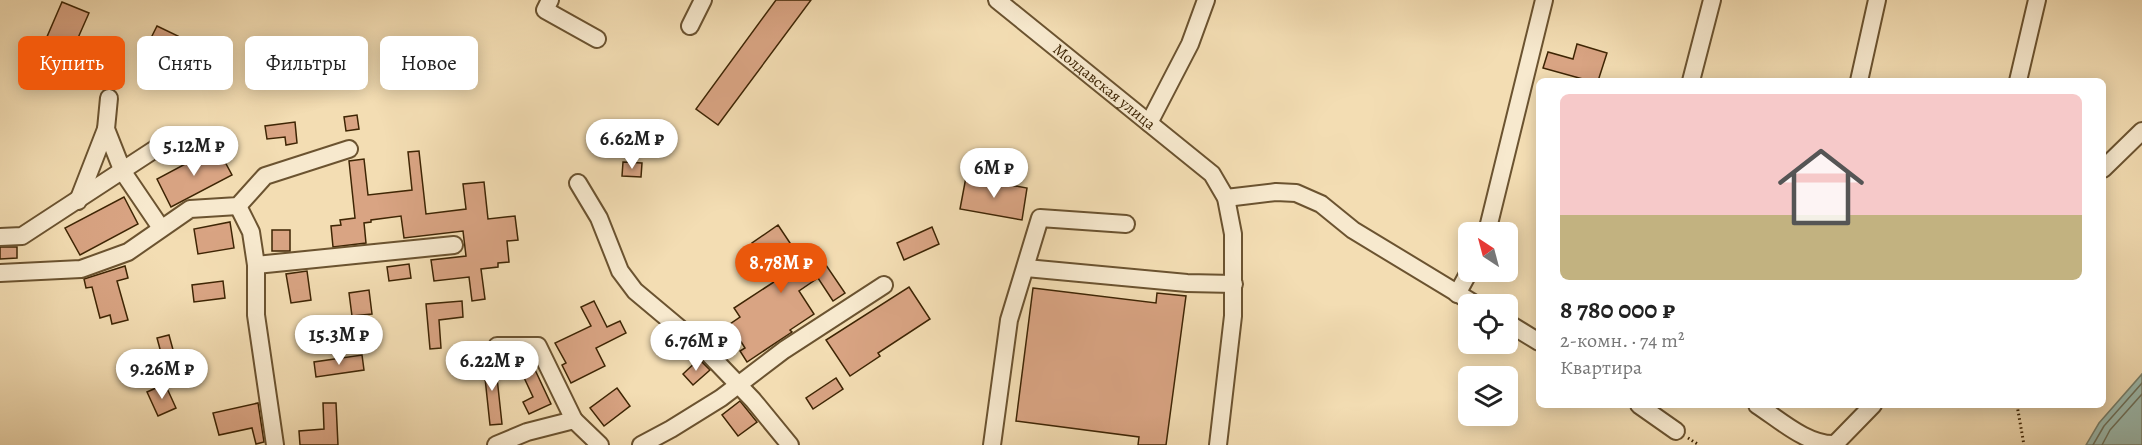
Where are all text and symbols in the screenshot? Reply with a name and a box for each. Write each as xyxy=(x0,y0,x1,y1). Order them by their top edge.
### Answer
chip: Купить xyxy=(18,36,125,90)
chip: Снять xyxy=(137,36,233,90)
chip: Фильтры xyxy=(245,36,368,90)
chip: Новое xyxy=(380,36,478,90)
street label: Молдавская улица xyxy=(1048,39,1161,135)
pin: 6.62M ₽ xyxy=(577,119,687,170)
text: 6.62M ₽ xyxy=(600,125,664,152)
pin: 5.12M ₽ xyxy=(139,126,249,177)
text: 5.12M ₽ xyxy=(163,132,225,159)
icon: home xyxy=(1767,133,1875,241)
pin: 6M ₽ xyxy=(958,148,1030,199)
text: 6M ₽ xyxy=(974,154,1014,181)
north arrow xyxy=(1458,222,1518,282)
map controls xyxy=(1458,222,1518,426)
pin: 8.78M ₽ xyxy=(726,243,836,294)
text: 8.78M ₽ xyxy=(749,249,813,276)
text: 8 780 000 ₽ xyxy=(1560,292,1675,327)
button: locate xyxy=(1458,294,1518,354)
pin: 15.3M ₽ xyxy=(284,315,394,366)
text: 15.3M ₽ xyxy=(309,321,369,348)
pin: 6.76M ₽ xyxy=(641,321,751,372)
text: 6.76M ₽ xyxy=(664,327,728,354)
text: 2-комн. · 74 m² xyxy=(1560,327,1684,354)
pin: 6.22M ₽ xyxy=(437,341,547,392)
text: 6.22M ₽ xyxy=(460,347,524,374)
pin: 9.26M ₽ xyxy=(107,349,217,400)
text: Квартира xyxy=(1560,354,1642,381)
text: 9.26M ₽ xyxy=(130,355,194,382)
button: layers xyxy=(1458,366,1518,426)

